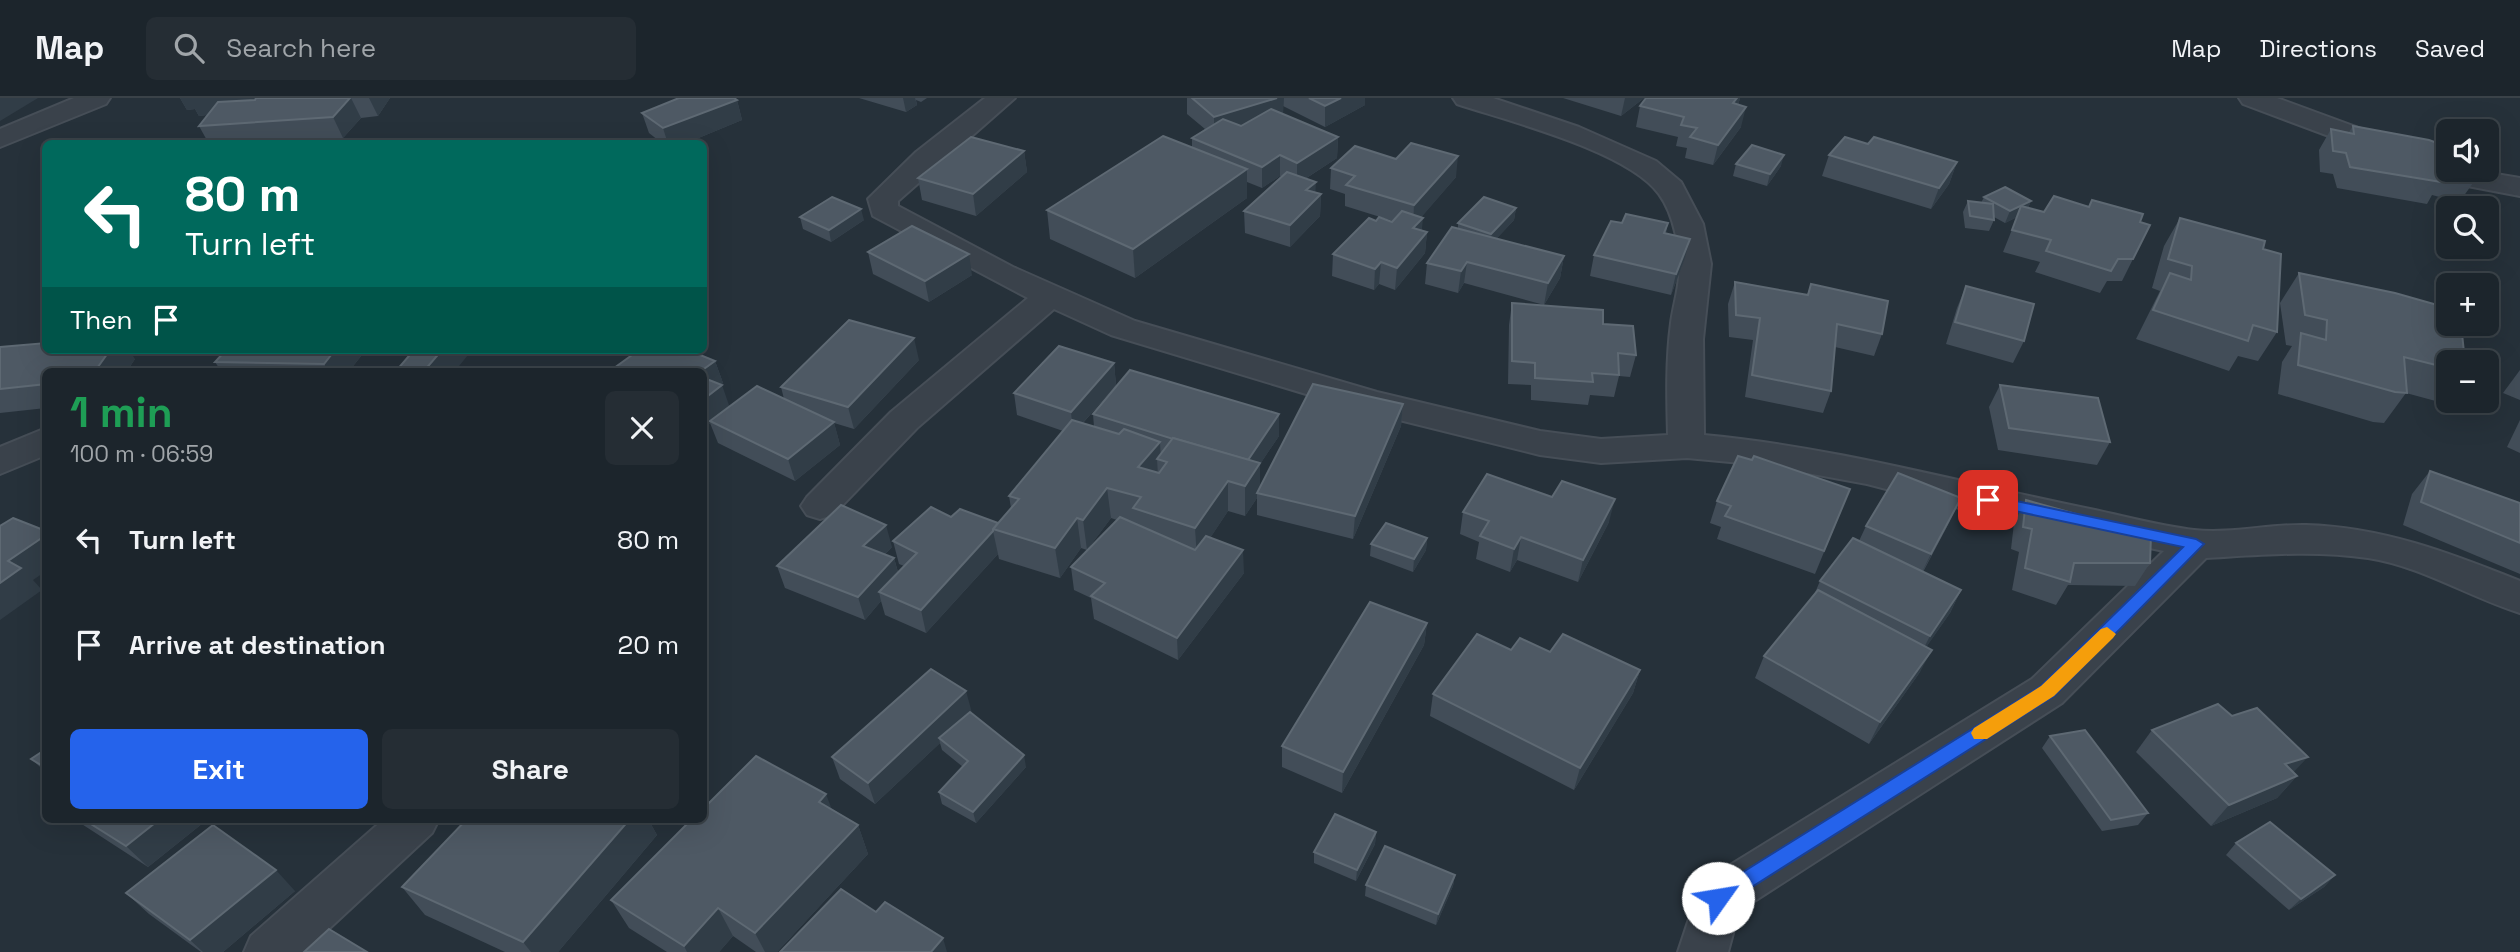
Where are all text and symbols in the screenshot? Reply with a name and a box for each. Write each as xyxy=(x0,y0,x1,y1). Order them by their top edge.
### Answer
search box xyxy=(146,17,636,80)
text: Map xyxy=(35,27,104,69)
icon: search xyxy=(170,29,208,67)
text: Search here xyxy=(226,31,376,65)
text: Map xyxy=(2171,33,2221,64)
text: Directions xyxy=(2259,33,2377,64)
text: Saved xyxy=(2415,33,2485,64)
map controls xyxy=(2436,119,2499,413)
button: sound xyxy=(2436,119,2499,182)
text: 80 m xyxy=(185,163,300,225)
icon: left xyxy=(70,168,161,259)
button: search xyxy=(2436,196,2499,259)
text: Turn left xyxy=(185,224,315,264)
button: + xyxy=(2436,273,2499,336)
icon: arrive xyxy=(147,301,185,339)
text: Then xyxy=(70,303,133,337)
button: − xyxy=(2436,350,2499,413)
text: 1 min xyxy=(70,386,173,439)
button: close xyxy=(605,391,679,465)
text: 100 m · 06:59 xyxy=(70,439,213,469)
pin xyxy=(1958,470,2018,530)
icon: arrive xyxy=(1969,481,2007,519)
icon: left xyxy=(70,521,108,559)
text: Turn left xyxy=(129,523,236,557)
text: 80 m xyxy=(617,523,679,557)
icon: arrive xyxy=(70,626,108,664)
text: Arrive at destination xyxy=(129,628,386,662)
text: 20 m xyxy=(618,628,679,662)
button: Exit xyxy=(70,729,368,809)
button: Share xyxy=(382,729,679,809)
position arrow xyxy=(1681,861,1755,935)

